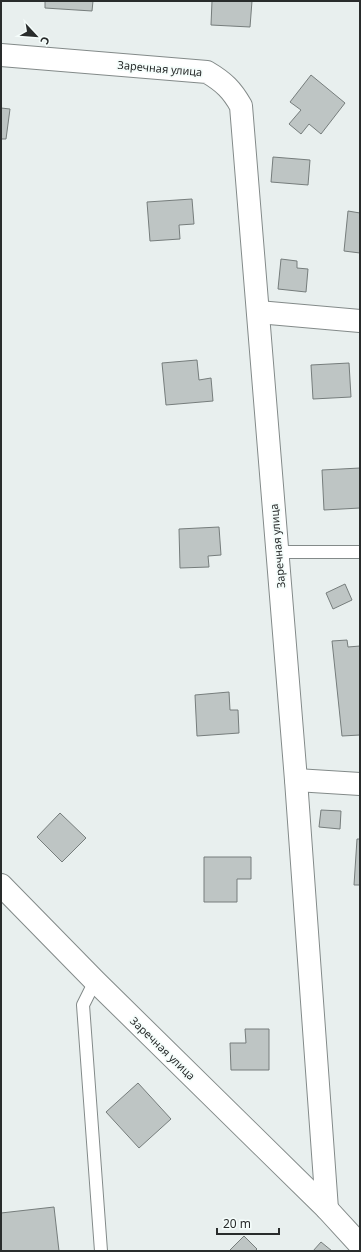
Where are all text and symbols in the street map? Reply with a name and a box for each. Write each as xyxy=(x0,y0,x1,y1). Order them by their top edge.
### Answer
north arrow xyxy=(16,16,56,56)
text: С xyxy=(37,34,54,47)
street label: Заречная улица xyxy=(117,57,203,79)
street label: Заречная улица xyxy=(266,503,288,589)
street label: Заречная улица xyxy=(127,1013,199,1083)
scale bar xyxy=(217,1210,279,1236)
text: 20 m xyxy=(223,1215,251,1232)

